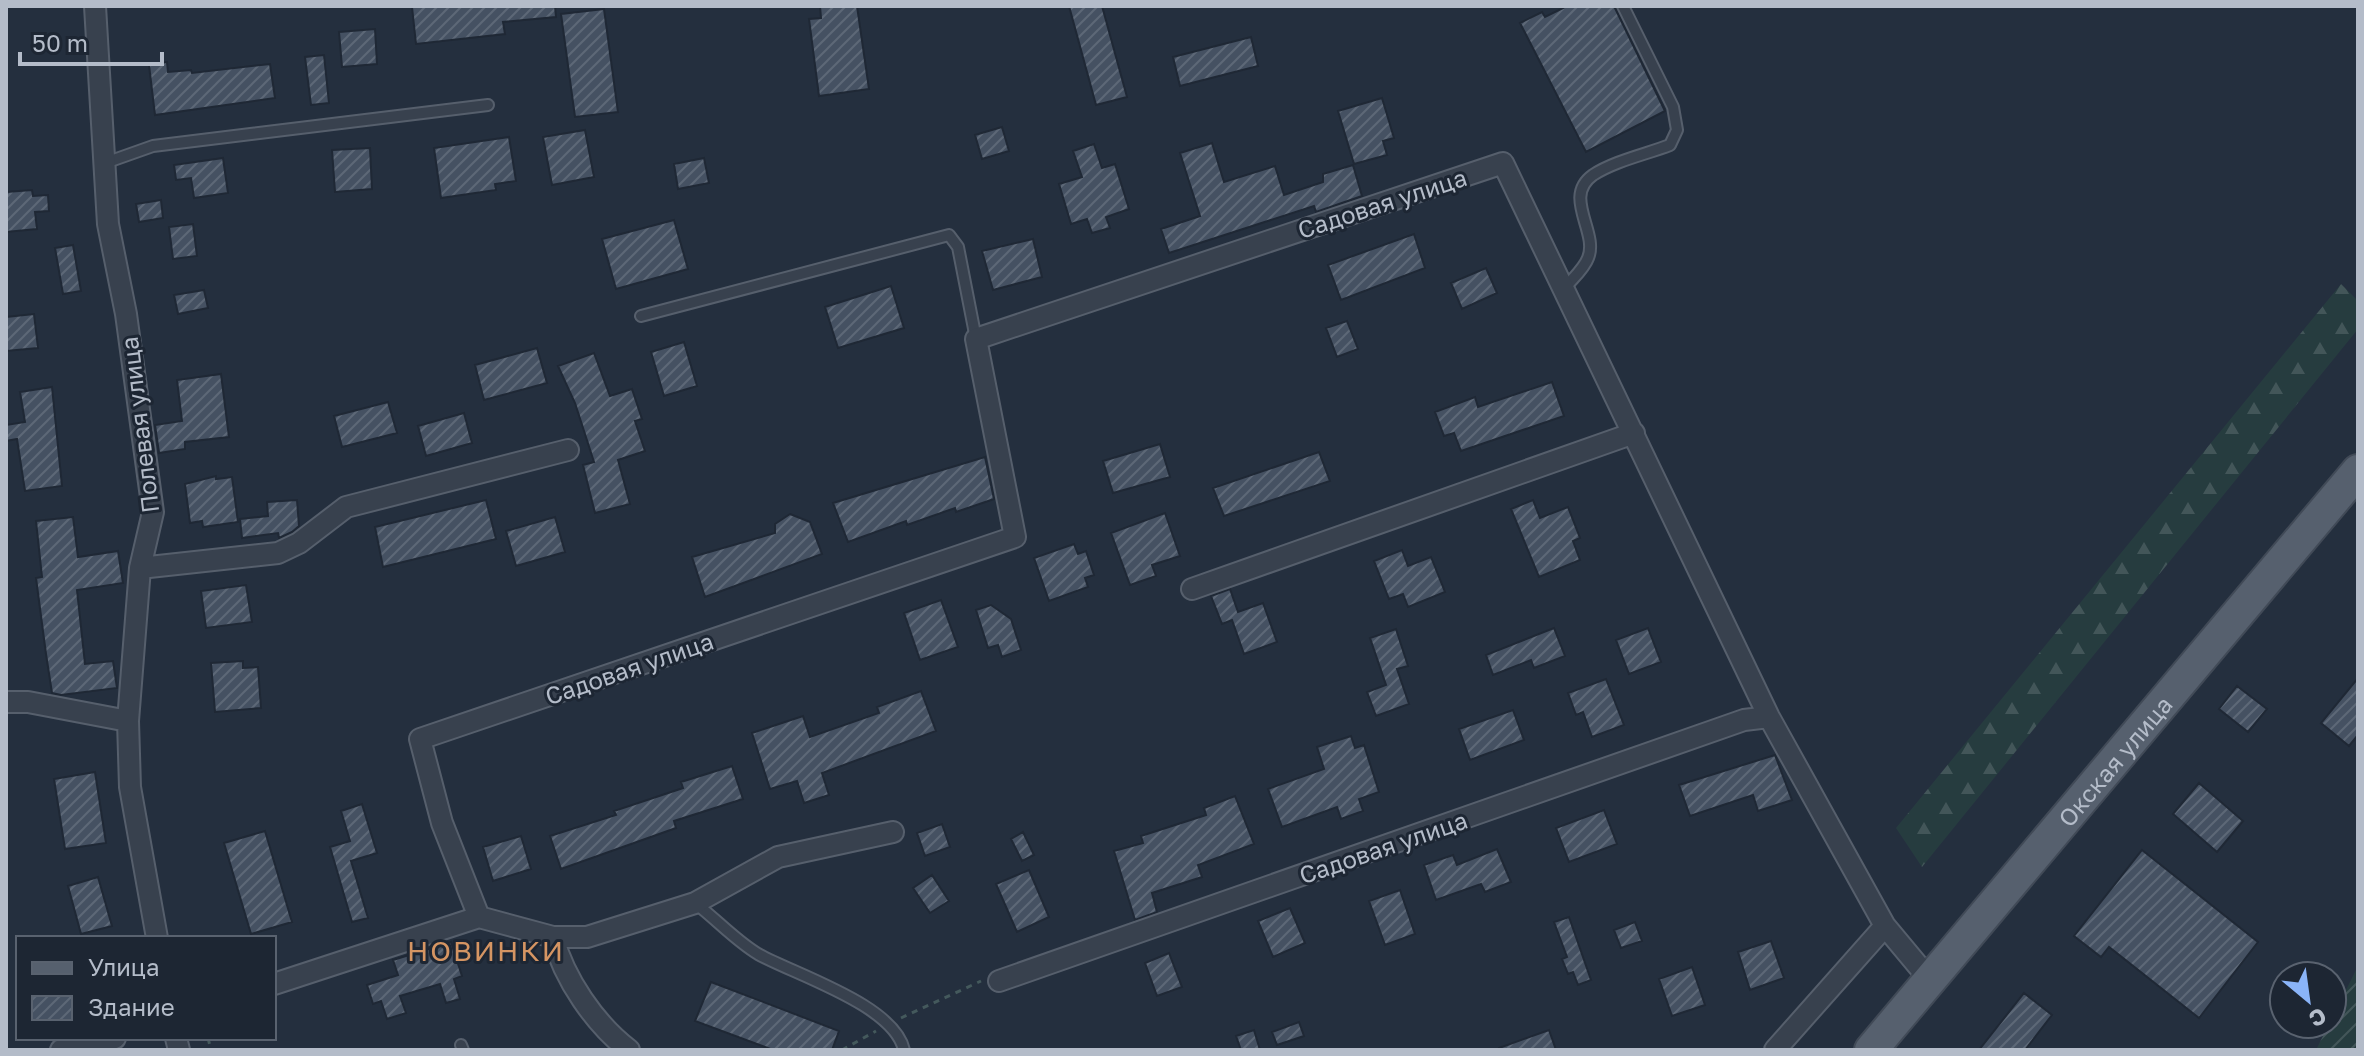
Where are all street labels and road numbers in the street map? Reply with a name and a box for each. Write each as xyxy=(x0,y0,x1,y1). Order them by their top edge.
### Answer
street label: Садовая улица xyxy=(1294,162,1470,244)
street label: Полевая улица xyxy=(114,335,164,515)
street label: Садовая улица xyxy=(541,626,717,710)
street label: Окская улица xyxy=(2051,690,2177,832)
street label: Садовая улица xyxy=(1295,805,1471,889)

